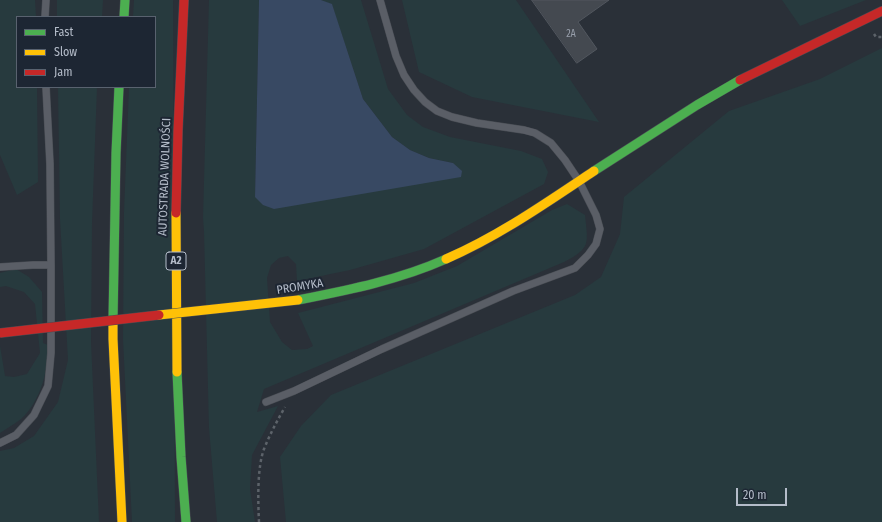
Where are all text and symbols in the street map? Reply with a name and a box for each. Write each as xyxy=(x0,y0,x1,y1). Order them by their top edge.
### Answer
legend xyxy=(16,16,156,88)
text: Fast xyxy=(54,25,73,39)
house number: 2A xyxy=(566,28,576,40)
text: Slow xyxy=(54,45,77,59)
text: Jam xyxy=(54,65,72,79)
street label: AUTOSTRADA WOLNOŚCI xyxy=(156,118,174,236)
road number: A2 xyxy=(166,252,186,270)
street label: PROMYKA xyxy=(276,276,324,298)
scale bar xyxy=(738,480,789,506)
text: 20 m xyxy=(743,488,767,502)

